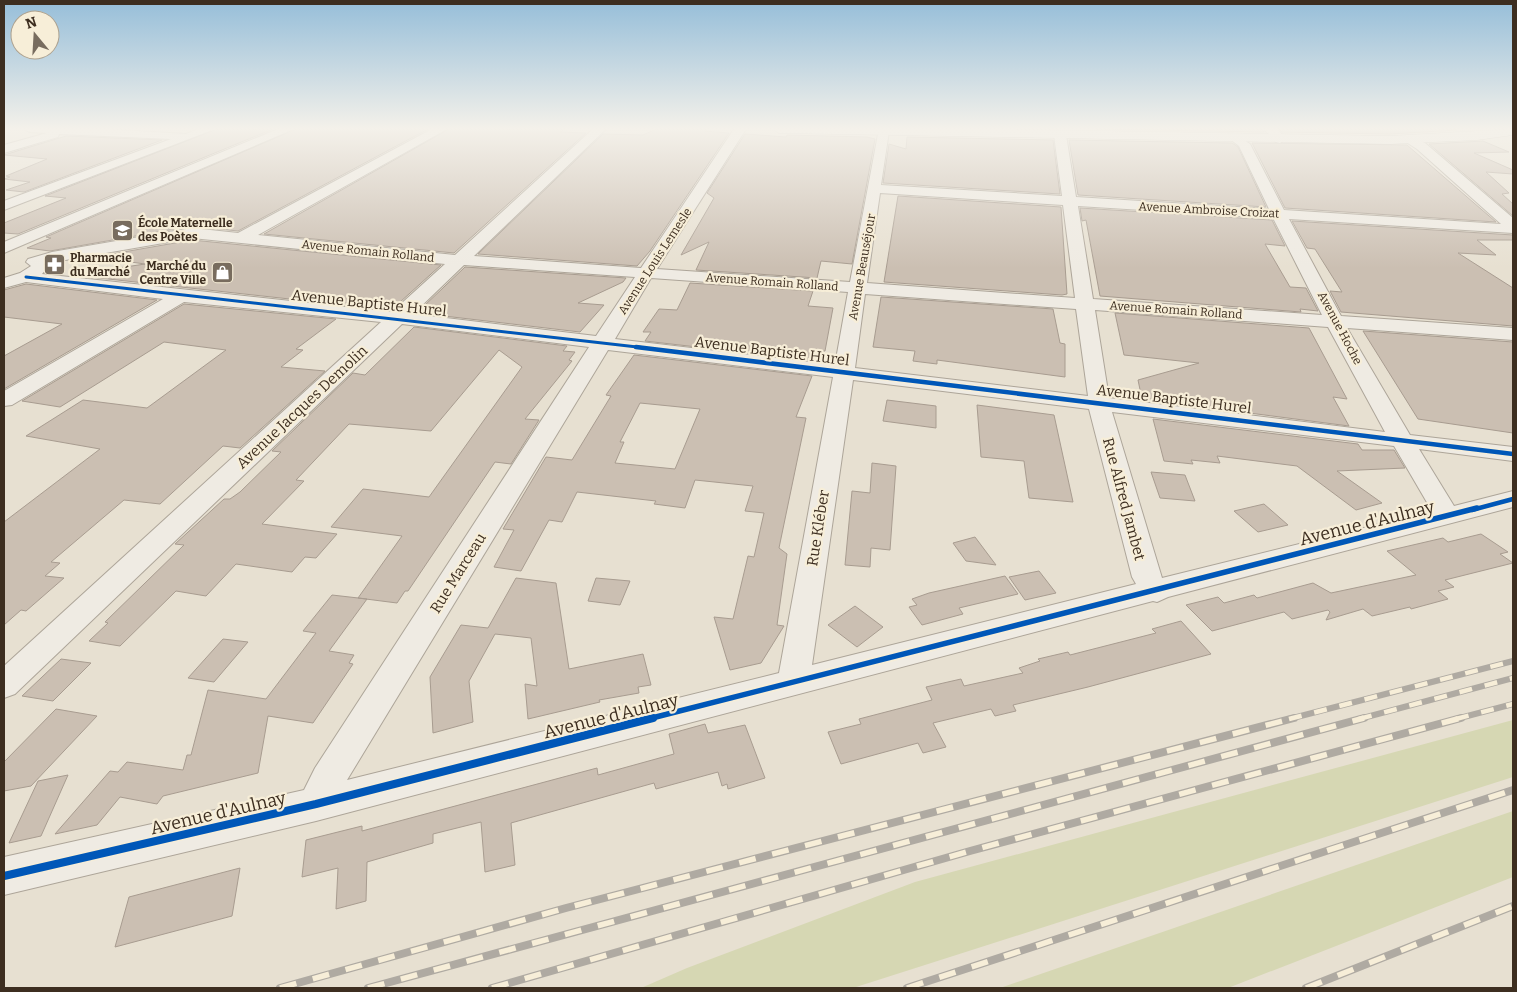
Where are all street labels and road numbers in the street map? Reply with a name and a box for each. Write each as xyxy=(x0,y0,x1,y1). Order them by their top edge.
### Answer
street label: Avenue Ambroise Croizat xyxy=(1138,199,1280,221)
street label: Avenue Louis Lemesle xyxy=(615,205,695,317)
street label: Avenue Beauséjour xyxy=(846,212,878,321)
street label: Avenue Romain Rolland xyxy=(301,237,435,265)
street label: Avenue Romain Rolland xyxy=(705,270,839,294)
street label: Avenue Baptiste Hurel xyxy=(291,286,447,320)
street label: Avenue Hoche xyxy=(1315,289,1365,367)
street label: Avenue Romain Rolland xyxy=(1109,298,1243,322)
street label: Avenue Baptiste Hurel xyxy=(694,333,850,369)
street label: Avenue Jacques Demolin xyxy=(233,341,372,472)
street label: Avenue Baptiste Hurel xyxy=(1096,381,1252,417)
street label: Rue Alfred Jambet xyxy=(1099,436,1149,563)
street label: Rue Kléber xyxy=(803,488,833,567)
street label: Avenue d'Aulnay xyxy=(1297,495,1437,550)
street label: Rue Marceau xyxy=(426,530,490,616)
street label: Avenue d'Aulnay xyxy=(541,688,681,743)
street label: Avenue d'Aulnay xyxy=(148,787,288,839)

